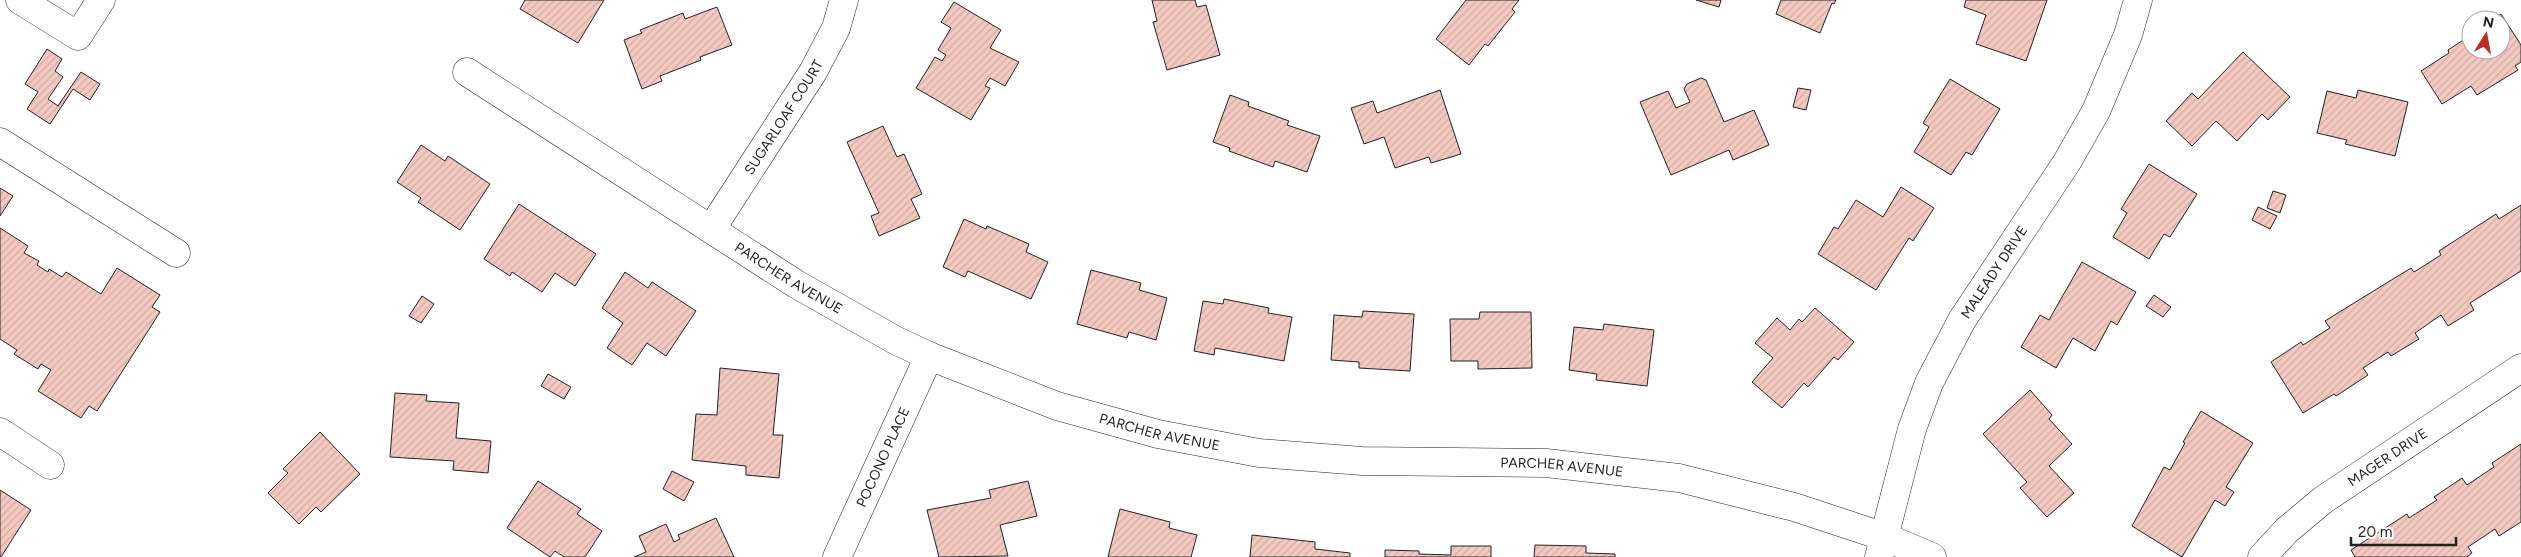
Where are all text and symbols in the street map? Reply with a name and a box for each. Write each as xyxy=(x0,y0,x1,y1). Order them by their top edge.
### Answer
north arrow xyxy=(2461,10,2511,60)
text: N xyxy=(2481,13,2495,32)
street label: SUGARLOAF COURT xyxy=(741,57,827,178)
street label: MALEADY DRIVE xyxy=(1957,223,2031,322)
street label: PARCHER AVENUE xyxy=(731,239,845,318)
street label: POCONO PLACE xyxy=(853,404,913,510)
street label: PARCHER AVENUE xyxy=(1097,410,1221,454)
street label: MAGER DRIVE xyxy=(2344,425,2431,490)
street label: PARCHER AVENUE xyxy=(1500,455,1624,481)
scale bar xyxy=(2351,514,2456,546)
text: 20 m xyxy=(2358,523,2392,541)

